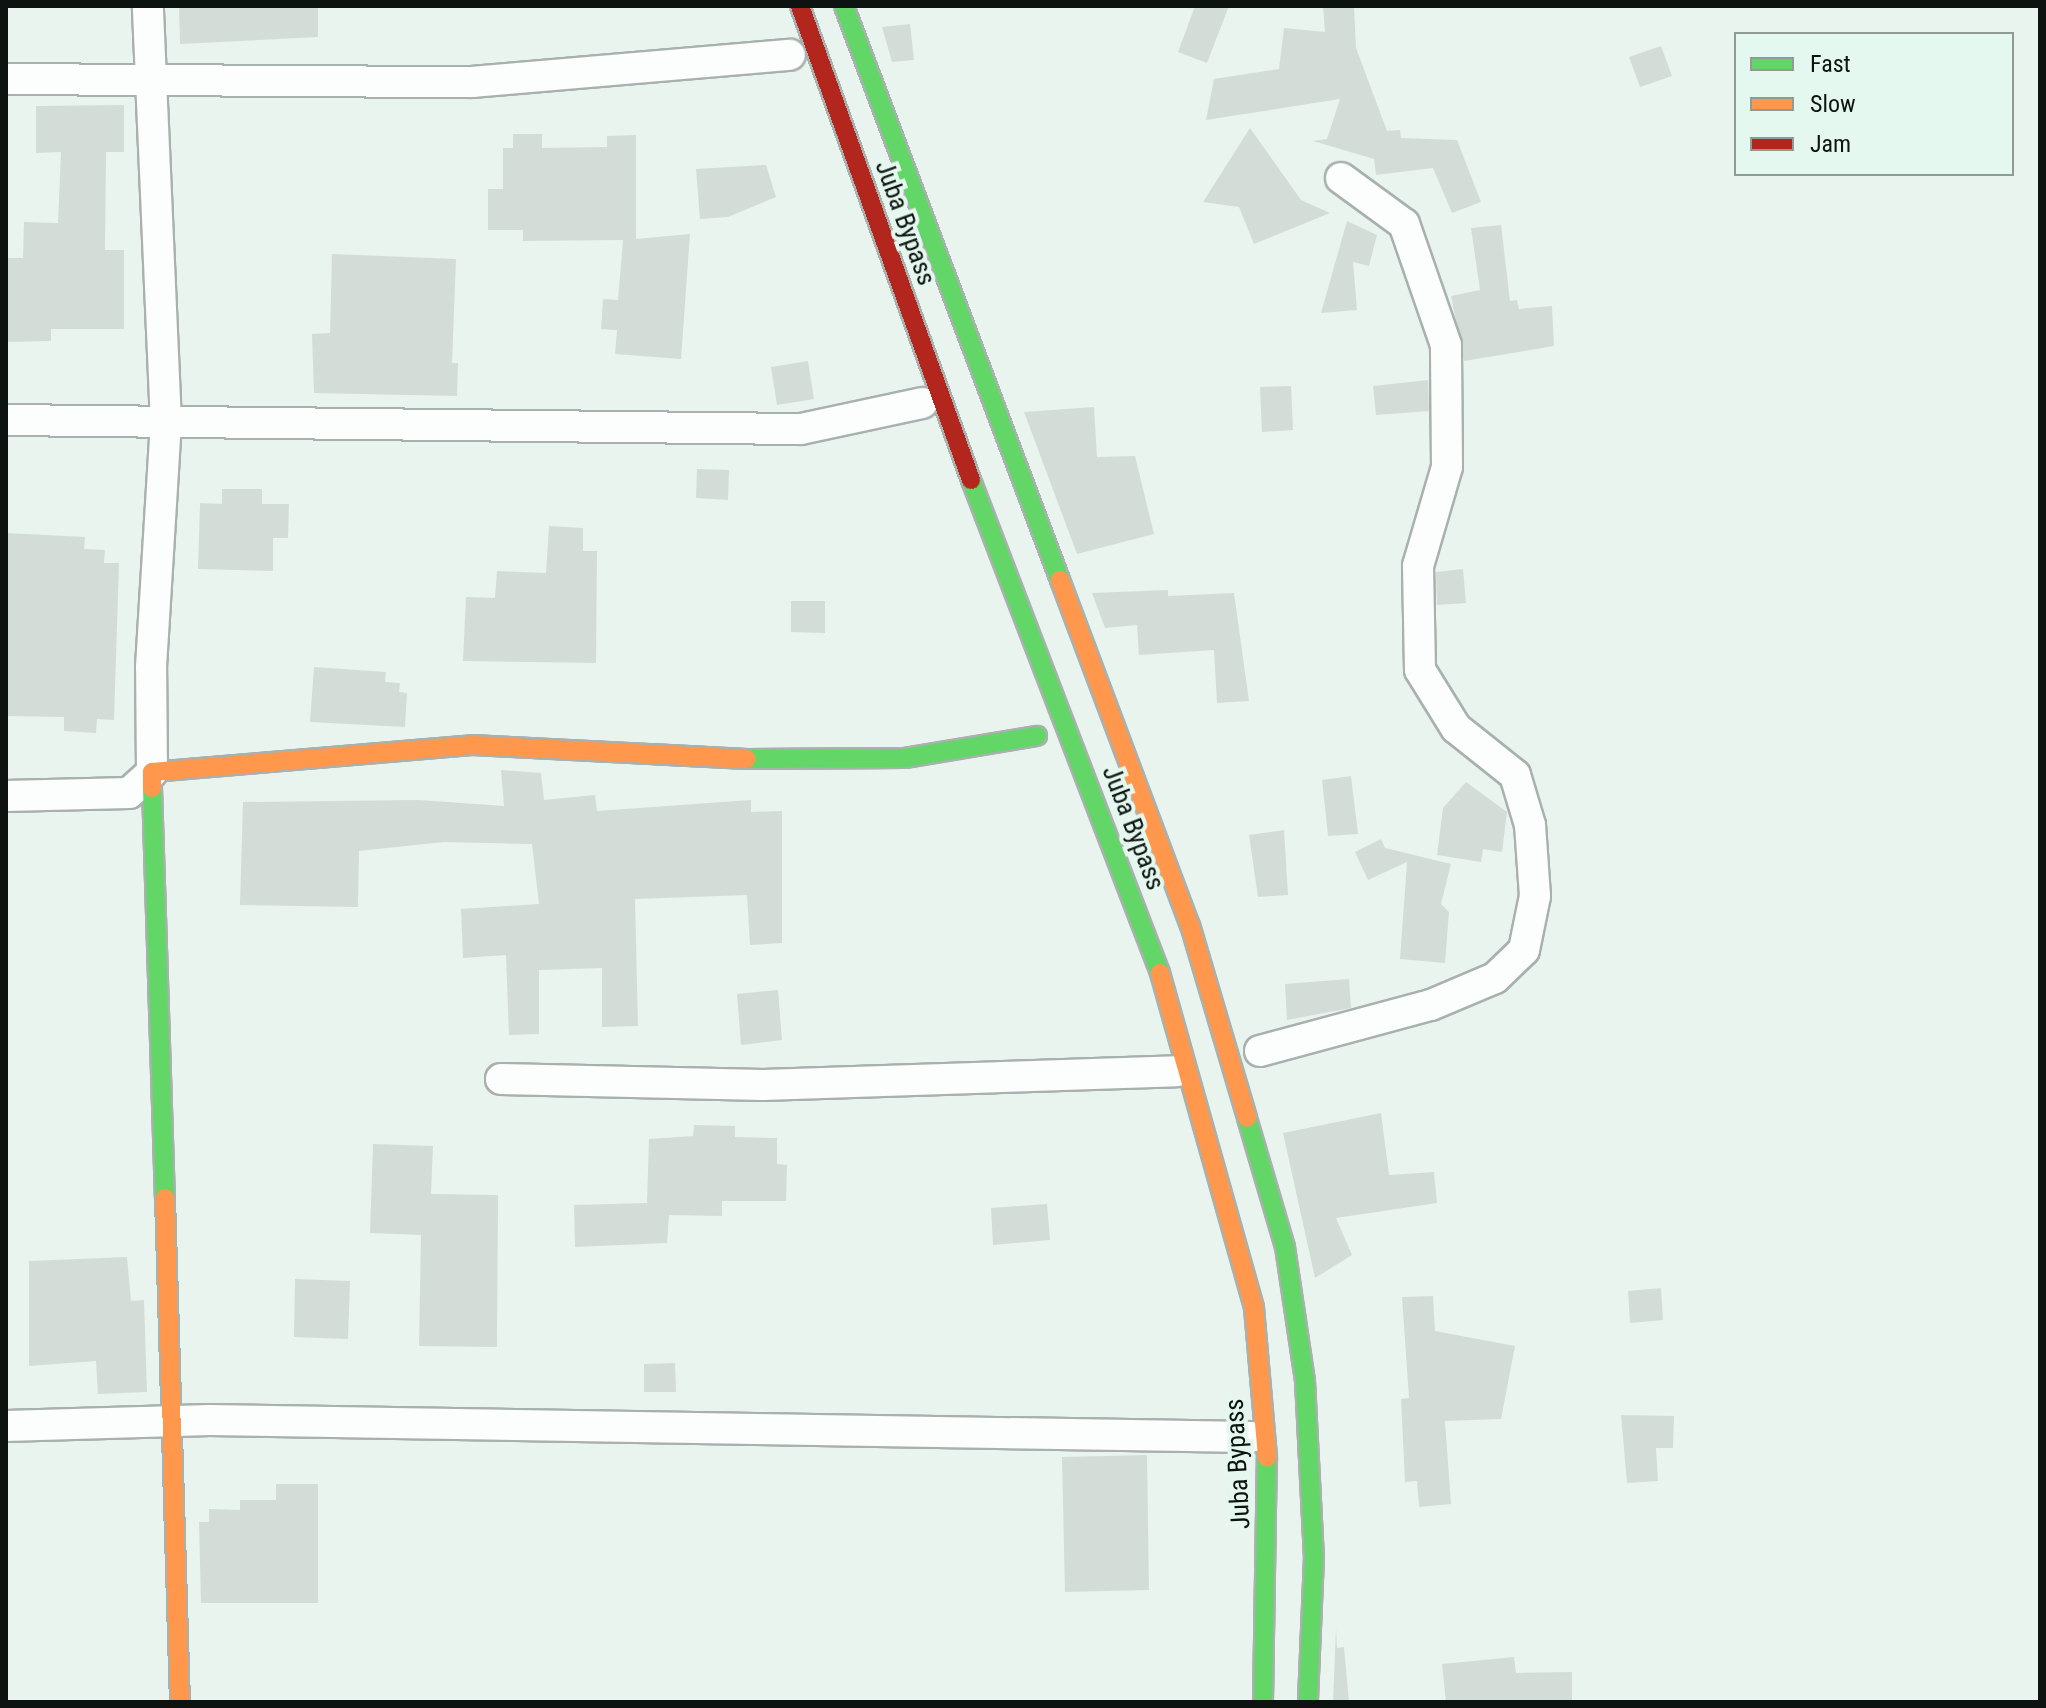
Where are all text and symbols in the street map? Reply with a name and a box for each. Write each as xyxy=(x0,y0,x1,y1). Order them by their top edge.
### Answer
legend xyxy=(1734,32,2014,176)
text: Fast xyxy=(1810,50,1851,78)
text: Slow xyxy=(1810,90,1856,118)
text: Jam xyxy=(1810,130,1851,158)
street label: Juba Bypass xyxy=(868,156,942,290)
street label: Juba Bypass xyxy=(1095,762,1171,894)
street label: Juba Bypass xyxy=(1219,1398,1257,1530)

